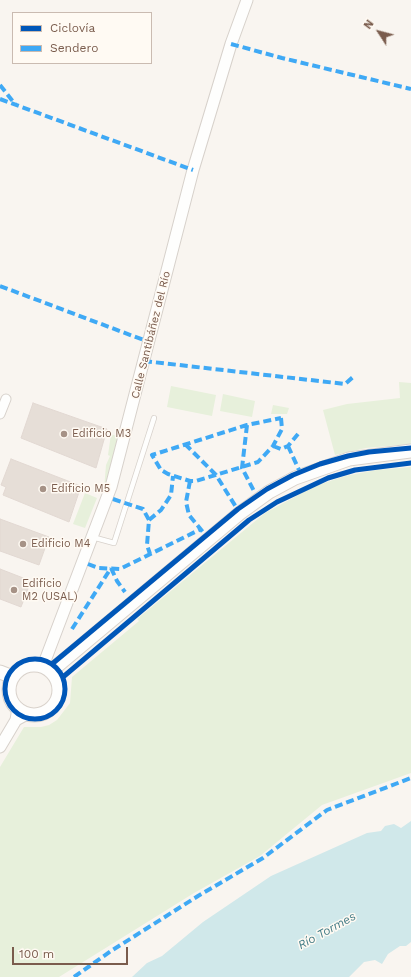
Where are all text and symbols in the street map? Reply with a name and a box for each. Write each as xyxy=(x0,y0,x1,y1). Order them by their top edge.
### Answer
legend xyxy=(12,12,152,64)
north arrow xyxy=(359,12,399,52)
text: N xyxy=(361,18,377,32)
text: Ciclovía xyxy=(50,21,95,35)
text: Sendero xyxy=(50,41,98,55)
street label: Calle Santibáñez del Río xyxy=(129,270,173,400)
place label: Edificio M3 xyxy=(72,427,131,441)
marker: Edificio M3 xyxy=(59,429,69,439)
place label: Edificio M5 xyxy=(51,482,110,496)
marker: Edificio M5 xyxy=(38,484,48,494)
place label: Edificio M4 xyxy=(31,537,90,551)
marker: Edificio M4 xyxy=(18,539,28,549)
place label: Edificio M2 (USAL) xyxy=(22,577,77,603)
marker: Edificio M2 (USAL) xyxy=(9,585,19,595)
water label: Río Tormes xyxy=(296,909,358,953)
scale bar xyxy=(14,939,130,965)
text: 100 m xyxy=(19,947,54,961)

